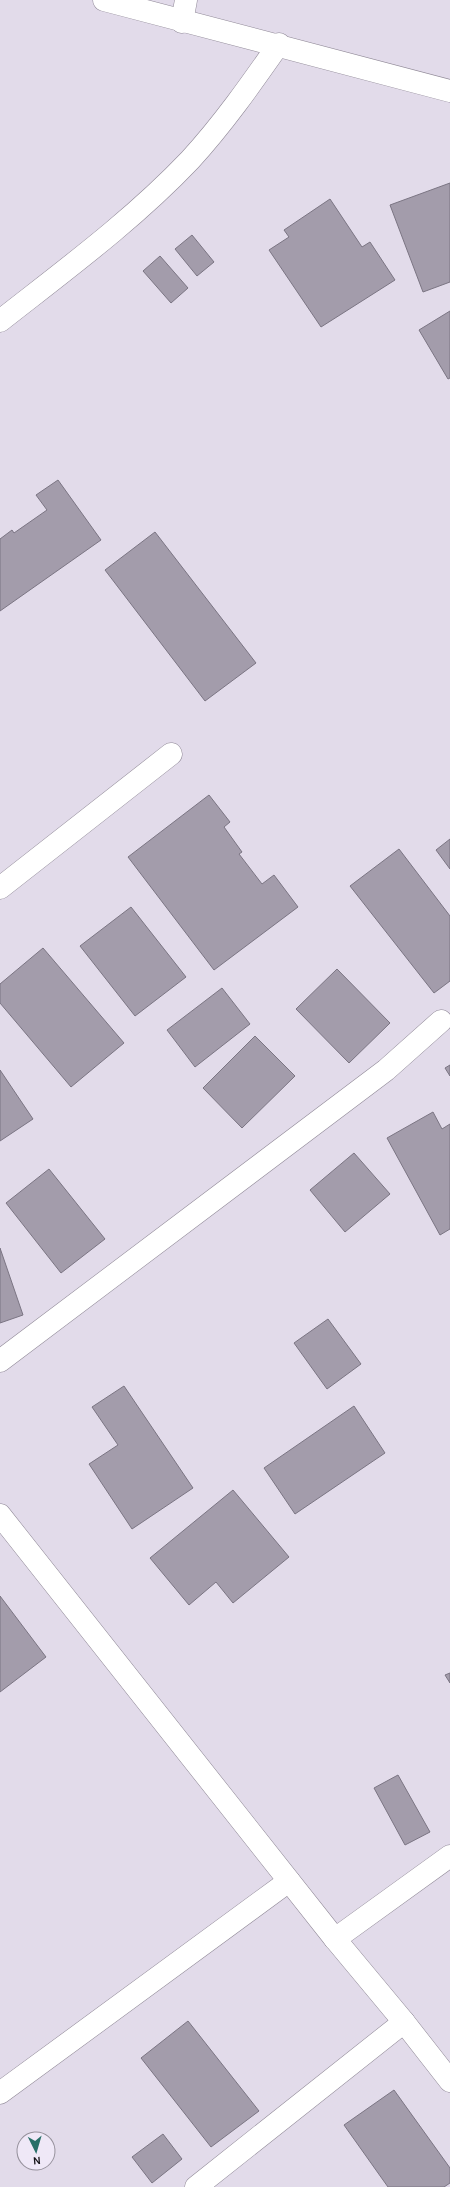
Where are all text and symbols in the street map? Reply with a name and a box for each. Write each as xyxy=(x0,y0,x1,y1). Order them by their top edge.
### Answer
north arrow xyxy=(16,2131,56,2171)
text: N xyxy=(32,2154,41,2167)

